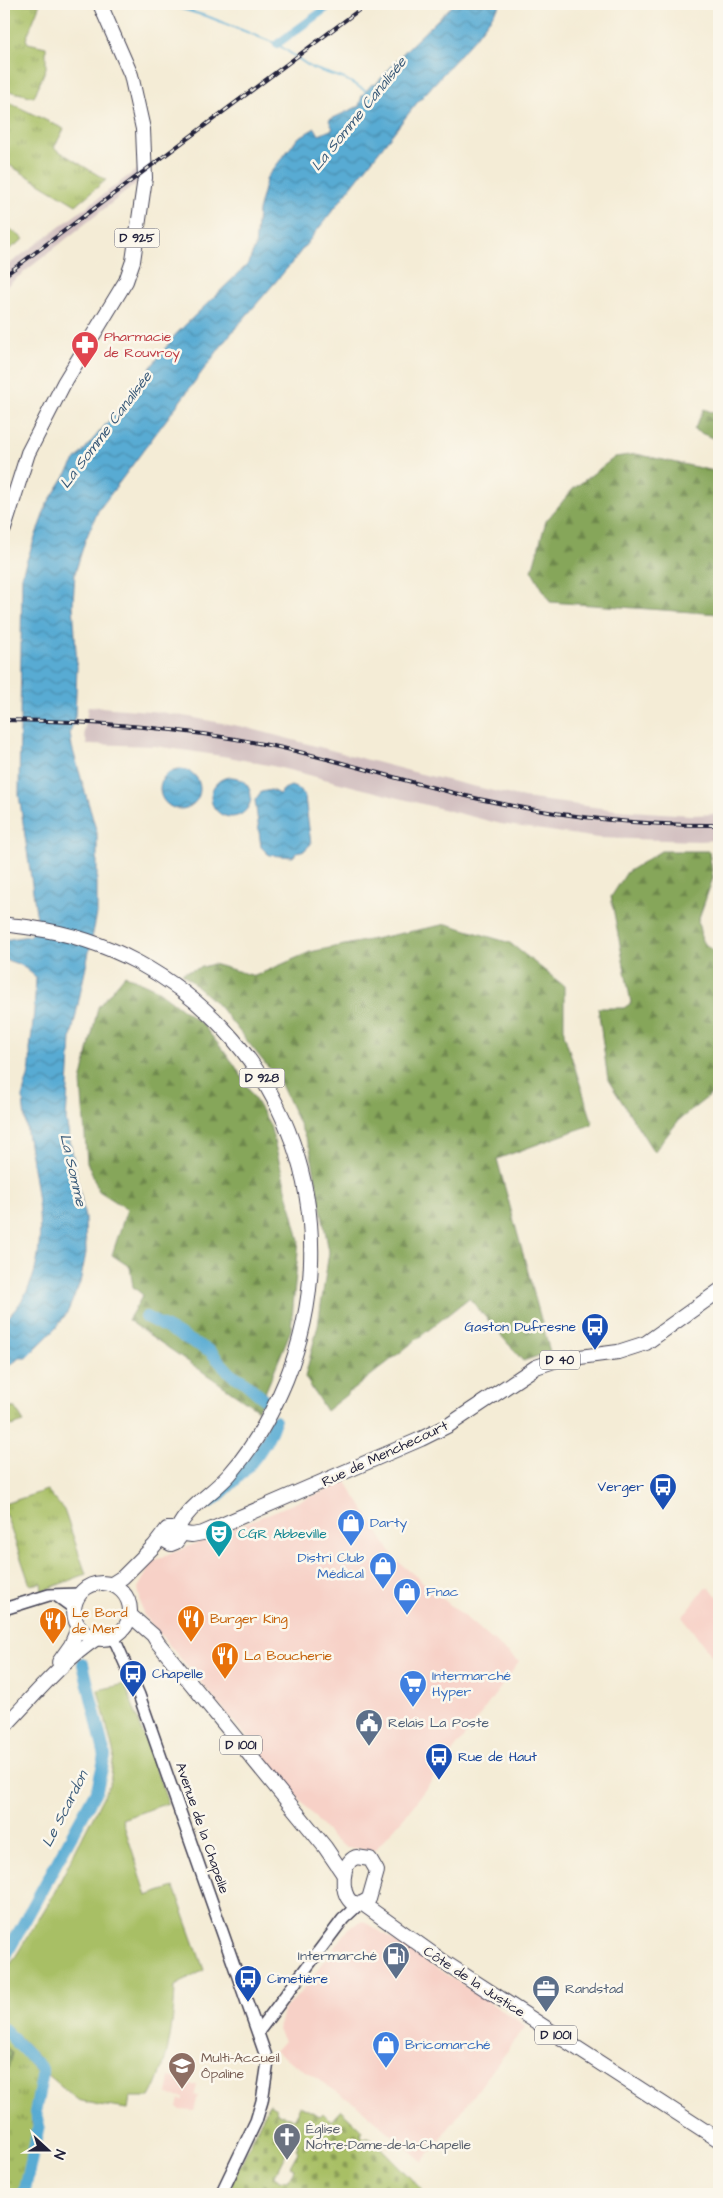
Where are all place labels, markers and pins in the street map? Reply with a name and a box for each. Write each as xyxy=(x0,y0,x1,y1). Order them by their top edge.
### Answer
place label: Pharmacie de Rouvroy xyxy=(104,327,180,363)
pharmacy icon: Pharmacie de Rouvroy xyxy=(70,330,100,369)
bus stop icon: Gaston Dufresne xyxy=(580,1312,610,1351)
place label: Gaston Dufresne xyxy=(465,1317,576,1337)
bus stop icon: Verger xyxy=(648,1472,678,1511)
place label: Verger xyxy=(597,1477,644,1497)
shop icon: Darty xyxy=(336,1508,366,1547)
place label: Darty xyxy=(370,1513,408,1533)
theatre icon: CGR Abbeville xyxy=(204,1519,234,1558)
place label: CGR Abbeville xyxy=(238,1524,327,1544)
place label: Distri Club Médical xyxy=(298,1548,364,1584)
shop icon: Distri Club Médical xyxy=(368,1551,398,1590)
shop icon: Fnac xyxy=(392,1577,422,1616)
place label: Fnac xyxy=(426,1582,459,1602)
place label: Le Bord de Mer xyxy=(72,1603,128,1639)
restaurant icon: Burger King xyxy=(176,1604,206,1643)
restaurant icon: Le Bord de Mer xyxy=(38,1606,68,1645)
place label: Burger King xyxy=(210,1609,288,1629)
restaurant icon: La Boucherie xyxy=(210,1641,240,1680)
place label: La Boucherie xyxy=(244,1646,333,1666)
bus stop icon: Chapelle xyxy=(118,1659,148,1698)
place label: Chapelle xyxy=(152,1664,204,1684)
place label: Intermarché Hyper xyxy=(432,1666,512,1702)
supermarket icon: Intermarché Hyper xyxy=(398,1669,428,1708)
public building icon: Relais La Poste xyxy=(354,1708,384,1747)
place label: Relais La Poste xyxy=(388,1713,490,1733)
bus stop icon: Rue de Haut xyxy=(424,1742,454,1781)
place label: Rue de Haut xyxy=(458,1747,537,1767)
fuel station icon: Intermarché xyxy=(381,1941,411,1980)
place label: Intermarché xyxy=(298,1946,377,1966)
bus stop icon: Cimetière xyxy=(233,1964,263,2003)
place label: Cimetière xyxy=(267,1969,329,1989)
office icon: Randstad xyxy=(531,1974,561,2013)
place label: Randstad xyxy=(565,1979,623,1999)
shop icon: Bricomarché xyxy=(371,2030,401,2069)
place label: Bricomarché xyxy=(405,2035,491,2055)
place label: Multi-Accueil Ôpaline xyxy=(201,2048,280,2084)
school or university icon: Multi-Accueil Ôpaline xyxy=(167,2051,197,2090)
place label: Église Notre-Dame-de-la-Chapelle xyxy=(306,2119,471,2155)
church icon: Église Notre-Dame-de-la-Chapelle xyxy=(272,2122,302,2161)

